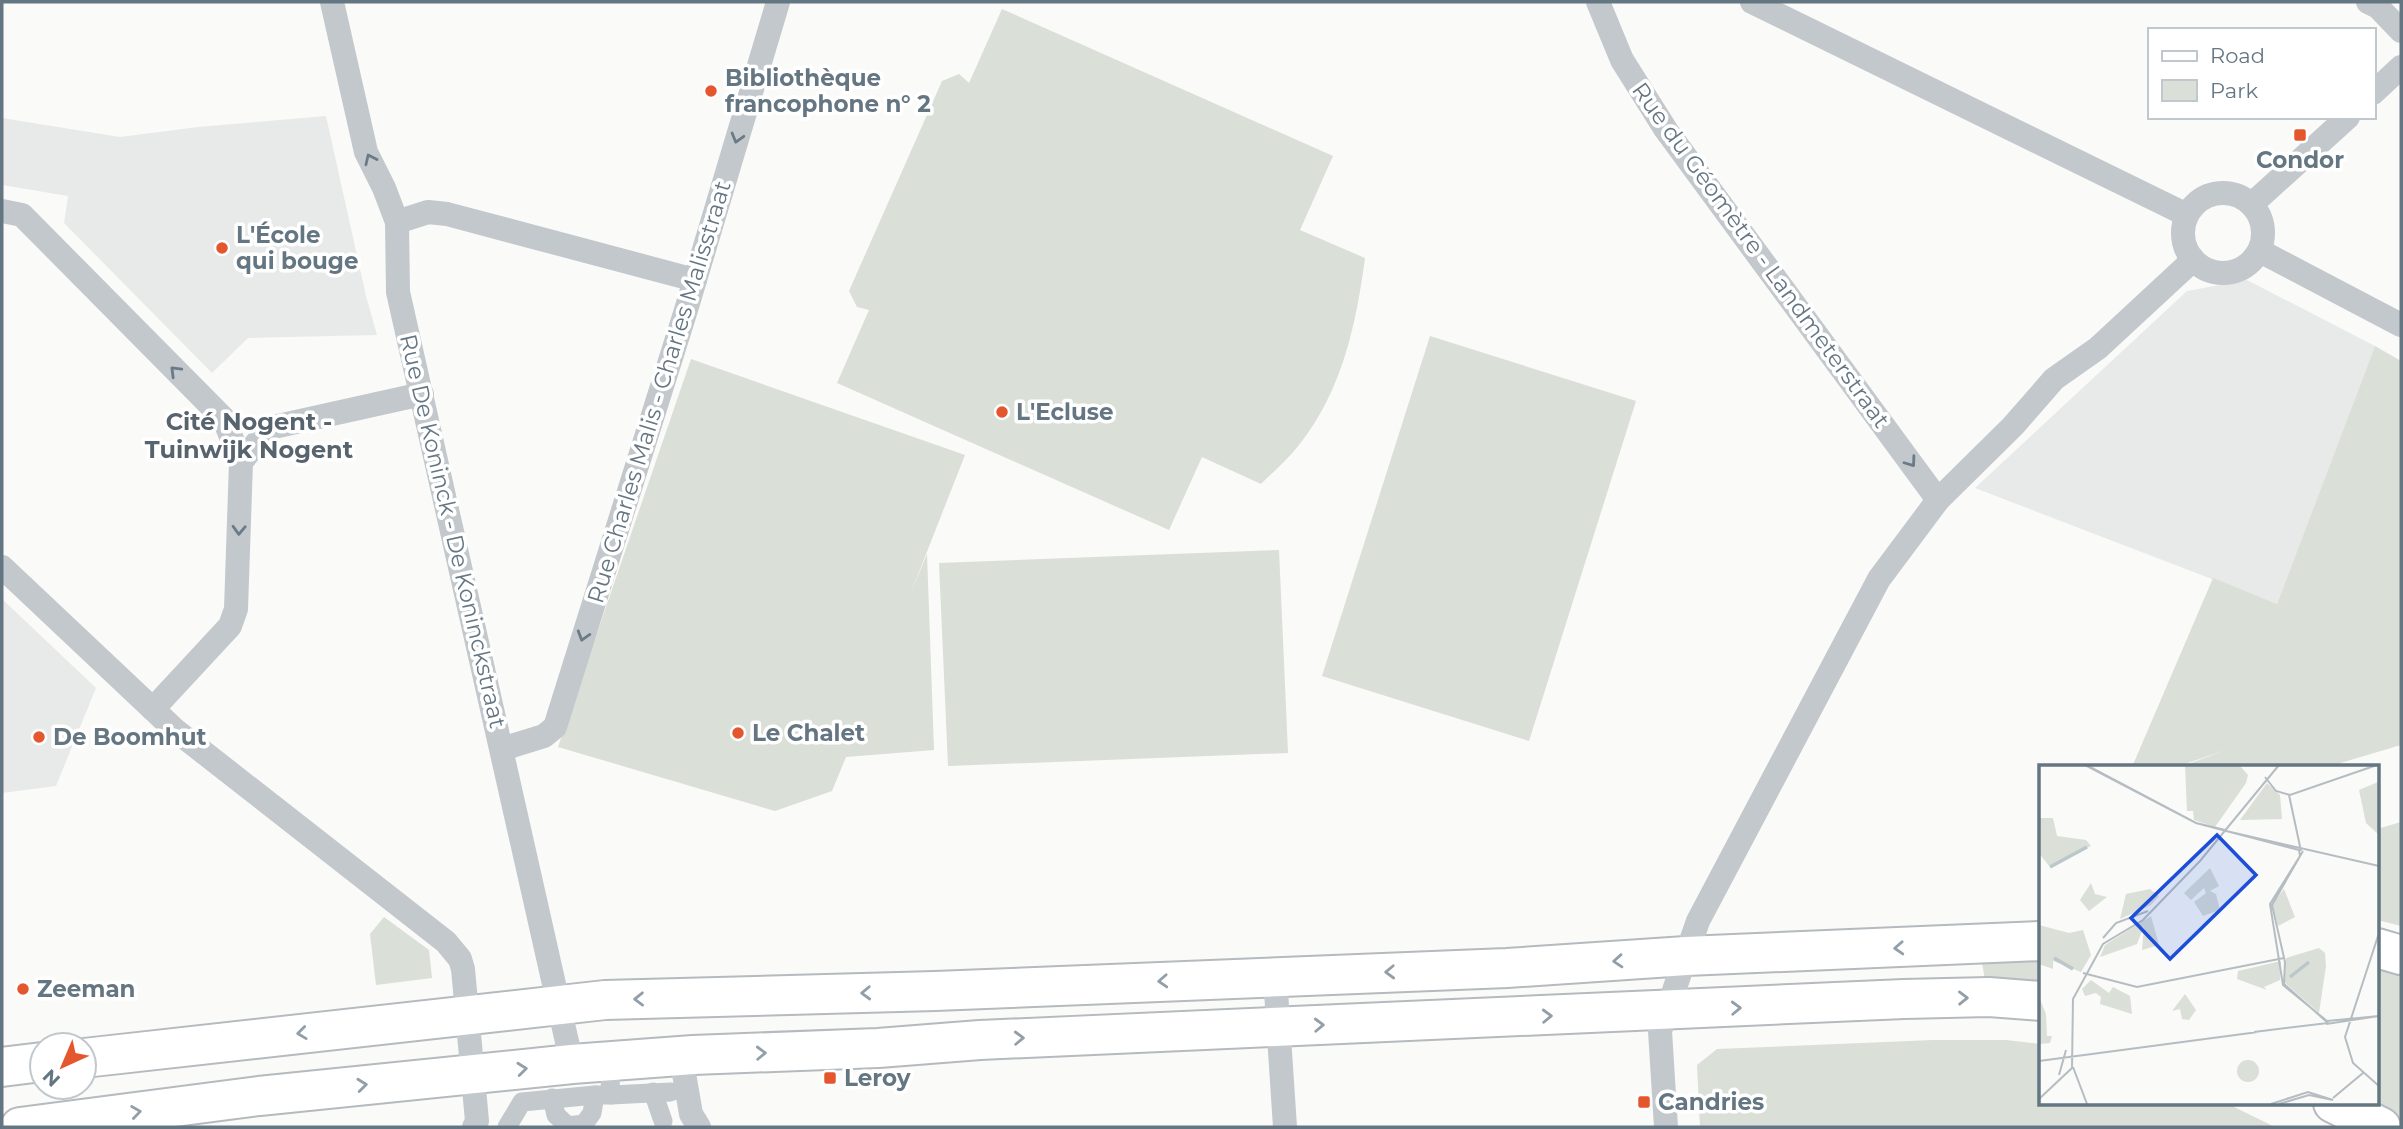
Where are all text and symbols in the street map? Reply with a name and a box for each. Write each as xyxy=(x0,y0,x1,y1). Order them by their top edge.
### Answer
legend xyxy=(2148,28,2375,119)
text: Road xyxy=(2210,43,2265,68)
place label: Bibliothèque francophone n° 2 xyxy=(725,64,931,118)
street label: Rue du Géomètre - Landmeterstraat xyxy=(1626,77,1896,433)
text: Park xyxy=(2210,78,2258,103)
marker: Bibliothèque francophone n° 2 xyxy=(703,83,719,99)
marker: Condor xyxy=(2292,127,2308,143)
one-way arrow xyxy=(731,131,746,143)
place label: Condor xyxy=(2256,146,2344,174)
one-way arrow xyxy=(364,154,378,166)
street label: Rue Charles Malis - Charles Malisstraat xyxy=(581,177,737,607)
place label: L'École qui bouge xyxy=(236,221,358,275)
marker: L'École qui bouge xyxy=(214,240,230,256)
street label: Rue De Koninck - De Koninckstraat xyxy=(394,331,512,731)
one-way arrow xyxy=(170,367,183,380)
place label: L'Ecluse xyxy=(1016,398,1114,426)
marker: L'Ecluse xyxy=(994,404,1010,420)
district label: Cité Nogent - Tuinwijk Nogent xyxy=(145,407,354,464)
one-way arrow xyxy=(1903,454,1915,467)
one-way arrow xyxy=(231,525,246,536)
one-way arrow xyxy=(577,630,592,642)
place label: Le Chalet xyxy=(752,719,865,747)
place label: De Boomhut xyxy=(53,723,207,751)
marker: Le Chalet xyxy=(730,725,746,741)
marker: De Boomhut xyxy=(31,729,47,745)
inset map xyxy=(2039,765,2378,1104)
one-way arrow xyxy=(1893,940,1904,955)
one-way arrow xyxy=(1612,953,1623,968)
one-way arrow xyxy=(1385,964,1396,979)
one-way arrow xyxy=(1157,974,1168,989)
place label: Zeeman xyxy=(37,975,136,1003)
marker: Zeeman xyxy=(15,981,31,997)
one-way arrow xyxy=(861,986,872,1001)
one-way arrow xyxy=(1958,990,1969,1005)
one-way arrow xyxy=(633,991,644,1007)
one-way arrow xyxy=(1730,1000,1741,1015)
one-way arrow xyxy=(1541,1009,1552,1024)
one-way arrow xyxy=(1314,1018,1325,1033)
one-way arrow xyxy=(297,1025,308,1040)
north arrow xyxy=(28,1031,98,1101)
one-way arrow xyxy=(1013,1031,1024,1046)
one-way arrow xyxy=(756,1045,767,1060)
one-way arrow xyxy=(516,1061,528,1076)
text: N xyxy=(38,1064,65,1091)
place label: Leroy xyxy=(844,1064,911,1092)
marker: Leroy xyxy=(822,1070,838,1086)
one-way arrow xyxy=(357,1078,368,1093)
place label: Candries xyxy=(1658,1088,1764,1116)
marker: Candries xyxy=(1636,1094,1652,1110)
one-way arrow xyxy=(130,1105,142,1120)

